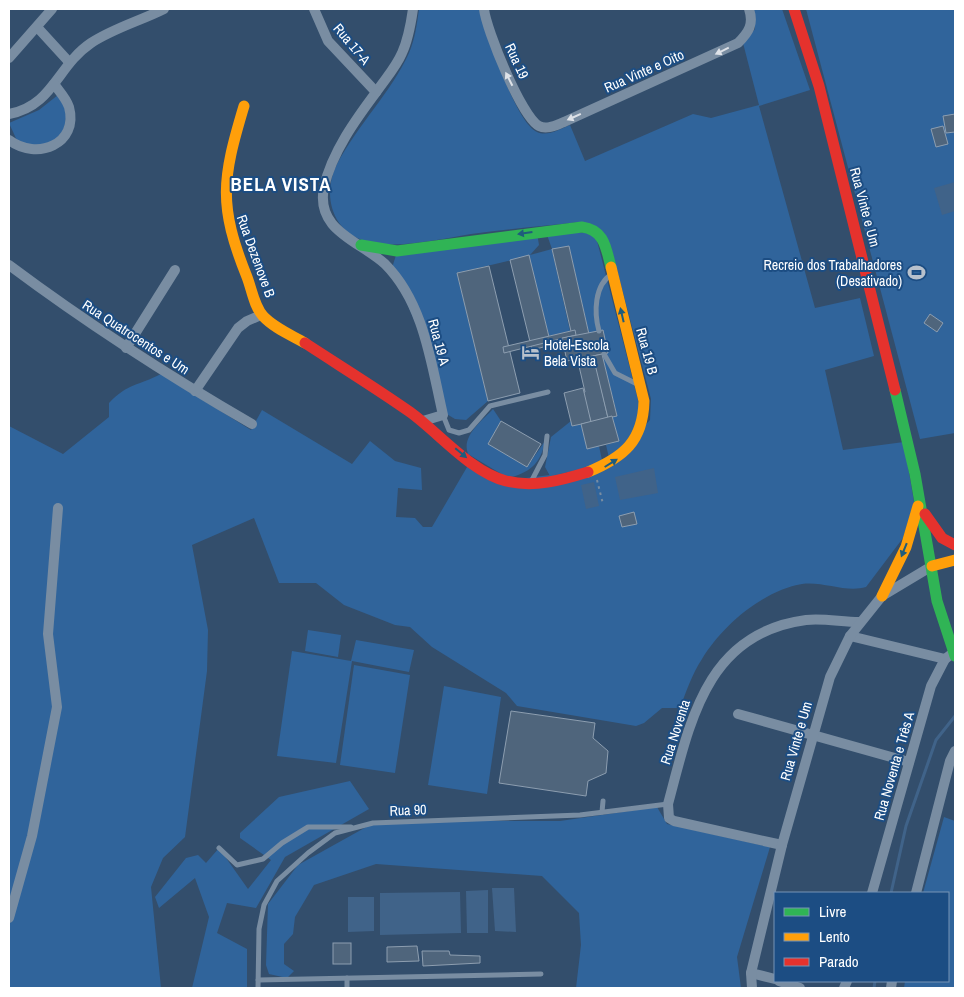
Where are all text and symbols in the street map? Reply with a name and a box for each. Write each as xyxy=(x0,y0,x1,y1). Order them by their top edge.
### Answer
street label: Rua 17-A xyxy=(330,20,375,69)
street label: Rua 19 xyxy=(501,40,533,82)
street label: Rua Vinte e Oito xyxy=(601,45,687,97)
one-way arrow xyxy=(715,47,729,55)
one-way arrow xyxy=(505,71,514,86)
one-way arrow xyxy=(567,114,581,122)
street label: Rua Vinte e Um xyxy=(846,165,884,249)
district label: BELA VISTA xyxy=(231,171,331,197)
street label: Rua Dezenove B xyxy=(233,212,279,300)
one-way arrow xyxy=(516,229,532,237)
place label: Recreio dos Trabalhadores (Desativado) xyxy=(764,256,902,290)
sports icon: Recreio dos Trabalhadores (Desativado) xyxy=(906,263,926,283)
street label: Rua Quatrocentos e Um xyxy=(79,296,193,378)
one-way arrow xyxy=(618,308,626,323)
street label: Rua 19 A xyxy=(424,317,454,367)
street label: Rua 19 B xyxy=(632,326,662,377)
place label: Hotel-Escola Bela Vista xyxy=(544,336,610,370)
hotel icon: Hotel-Escola Bela Vista xyxy=(520,343,540,363)
one-way arrow xyxy=(454,447,467,458)
one-way arrow xyxy=(604,458,617,467)
one-way arrow xyxy=(900,543,908,558)
street label: Rua Noventa xyxy=(656,697,694,767)
street label: Rua Vinte e Um xyxy=(776,699,816,783)
street label: Rua Noventa e Três A xyxy=(870,709,918,822)
street label: Rua 90 xyxy=(389,800,427,820)
legend xyxy=(774,892,949,982)
text: Livre xyxy=(819,901,847,922)
text: Lento xyxy=(819,926,850,947)
text: Parado xyxy=(819,951,859,972)

